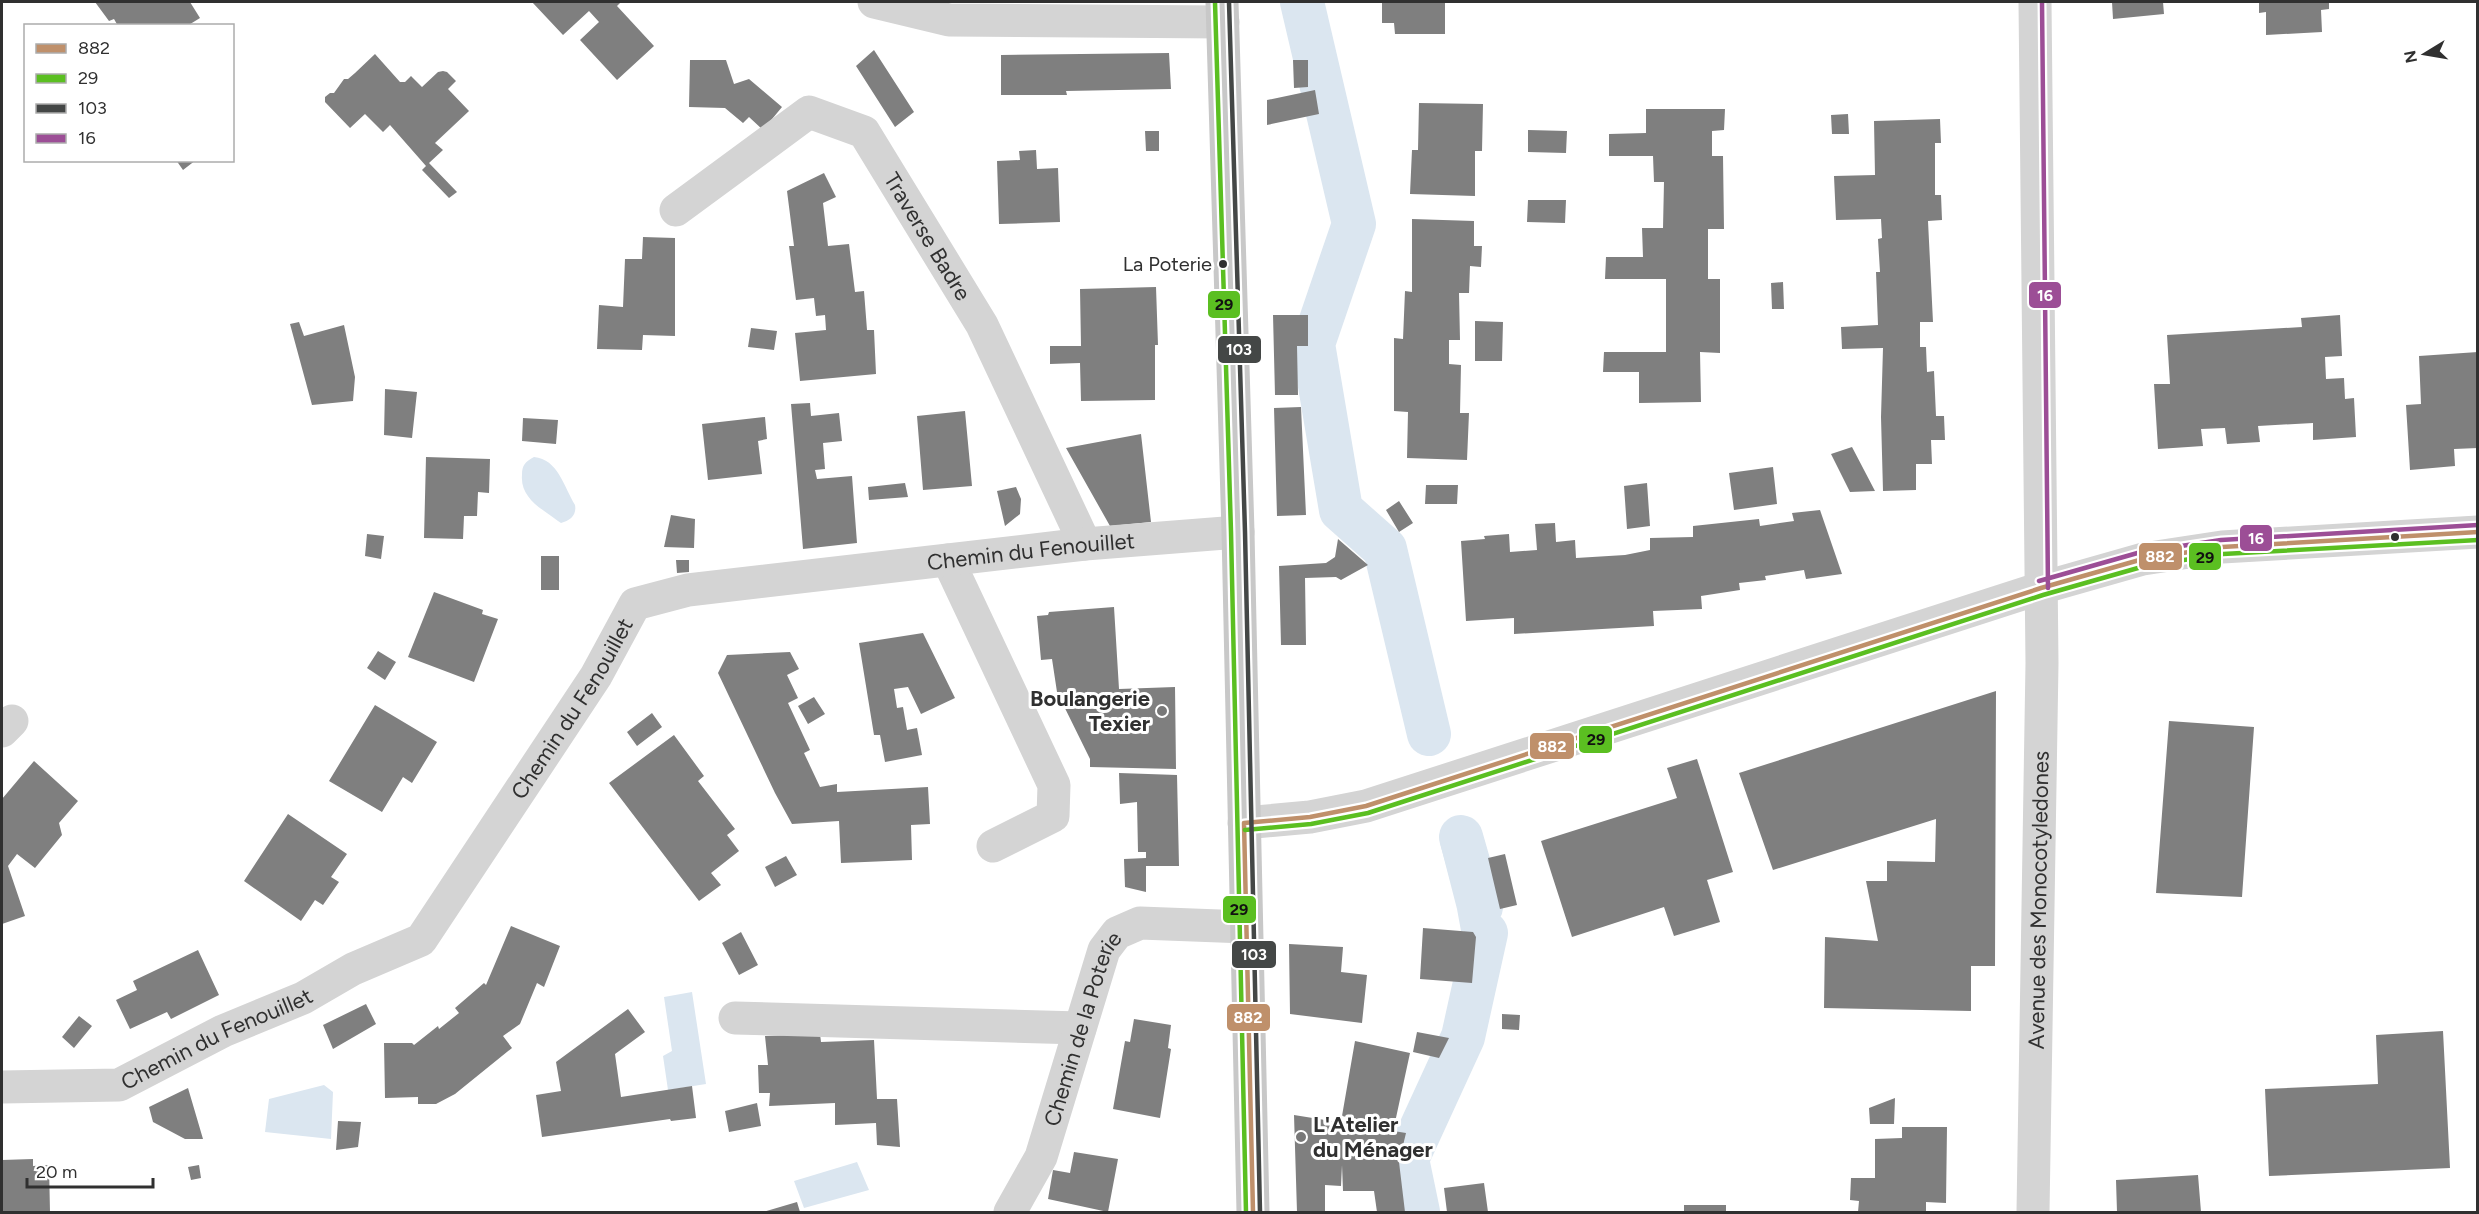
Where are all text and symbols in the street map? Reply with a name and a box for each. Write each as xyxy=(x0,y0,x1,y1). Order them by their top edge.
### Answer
legend xyxy=(24,24,234,162)
north arrow xyxy=(2395,24,2455,84)
text: 882 xyxy=(78,37,110,59)
text: N xyxy=(2400,49,2421,65)
text: 29 xyxy=(78,67,98,89)
text: 103 xyxy=(78,97,107,119)
text: 16 xyxy=(78,127,96,149)
street label: Traverse Badre xyxy=(878,167,977,305)
place label: La Poterie xyxy=(1123,252,1212,276)
marker: La Poterie xyxy=(1217,258,1229,270)
line badge: 16 xyxy=(2028,281,2062,309)
text: 16 xyxy=(2037,286,2053,305)
line badge: 29 xyxy=(1207,290,1241,319)
text: 29 xyxy=(1215,295,1233,314)
line badge: 103 xyxy=(1217,335,1262,364)
text: 103 xyxy=(1226,340,1252,359)
line badge: 16 xyxy=(2239,524,2273,552)
street label: Chemin du Fenouillet xyxy=(926,527,1136,576)
text: 16 xyxy=(2248,529,2264,548)
unlabelled marker xyxy=(2389,531,2401,543)
line badge: 882 xyxy=(2138,542,2183,571)
line badge: 29 xyxy=(2188,542,2222,571)
text: 882 xyxy=(2146,547,2174,566)
text: 29 xyxy=(2196,548,2214,567)
street label: Chemin du Fenouillet xyxy=(505,613,638,804)
place label: Boulangerie Texier xyxy=(1030,685,1151,737)
marker: Boulangerie Texier xyxy=(1155,704,1169,718)
line badge: 29 xyxy=(1578,725,1613,754)
text: 29 xyxy=(1587,730,1605,749)
line badge: 882 xyxy=(1529,732,1575,760)
text: 882 xyxy=(1538,737,1566,756)
street label: Avenue des Monocotyledones xyxy=(2022,751,2054,1050)
line badge: 29 xyxy=(1222,895,1257,924)
text: 29 xyxy=(1230,900,1248,919)
street label: Chemin de la Poterie xyxy=(1038,926,1127,1129)
line badge: 103 xyxy=(1231,940,1277,969)
text: 103 xyxy=(1241,945,1267,964)
street label: Chemin du Fenouillet xyxy=(116,982,317,1095)
line badge: 882 xyxy=(1226,1003,1271,1032)
text: 882 xyxy=(1234,1008,1262,1027)
place label: L'Atelier du Ménager xyxy=(1313,1111,1434,1163)
marker: L'Atelier du Ménager xyxy=(1294,1130,1308,1144)
scale bar xyxy=(27,1151,153,1189)
text: 20 m xyxy=(36,1161,77,1183)

